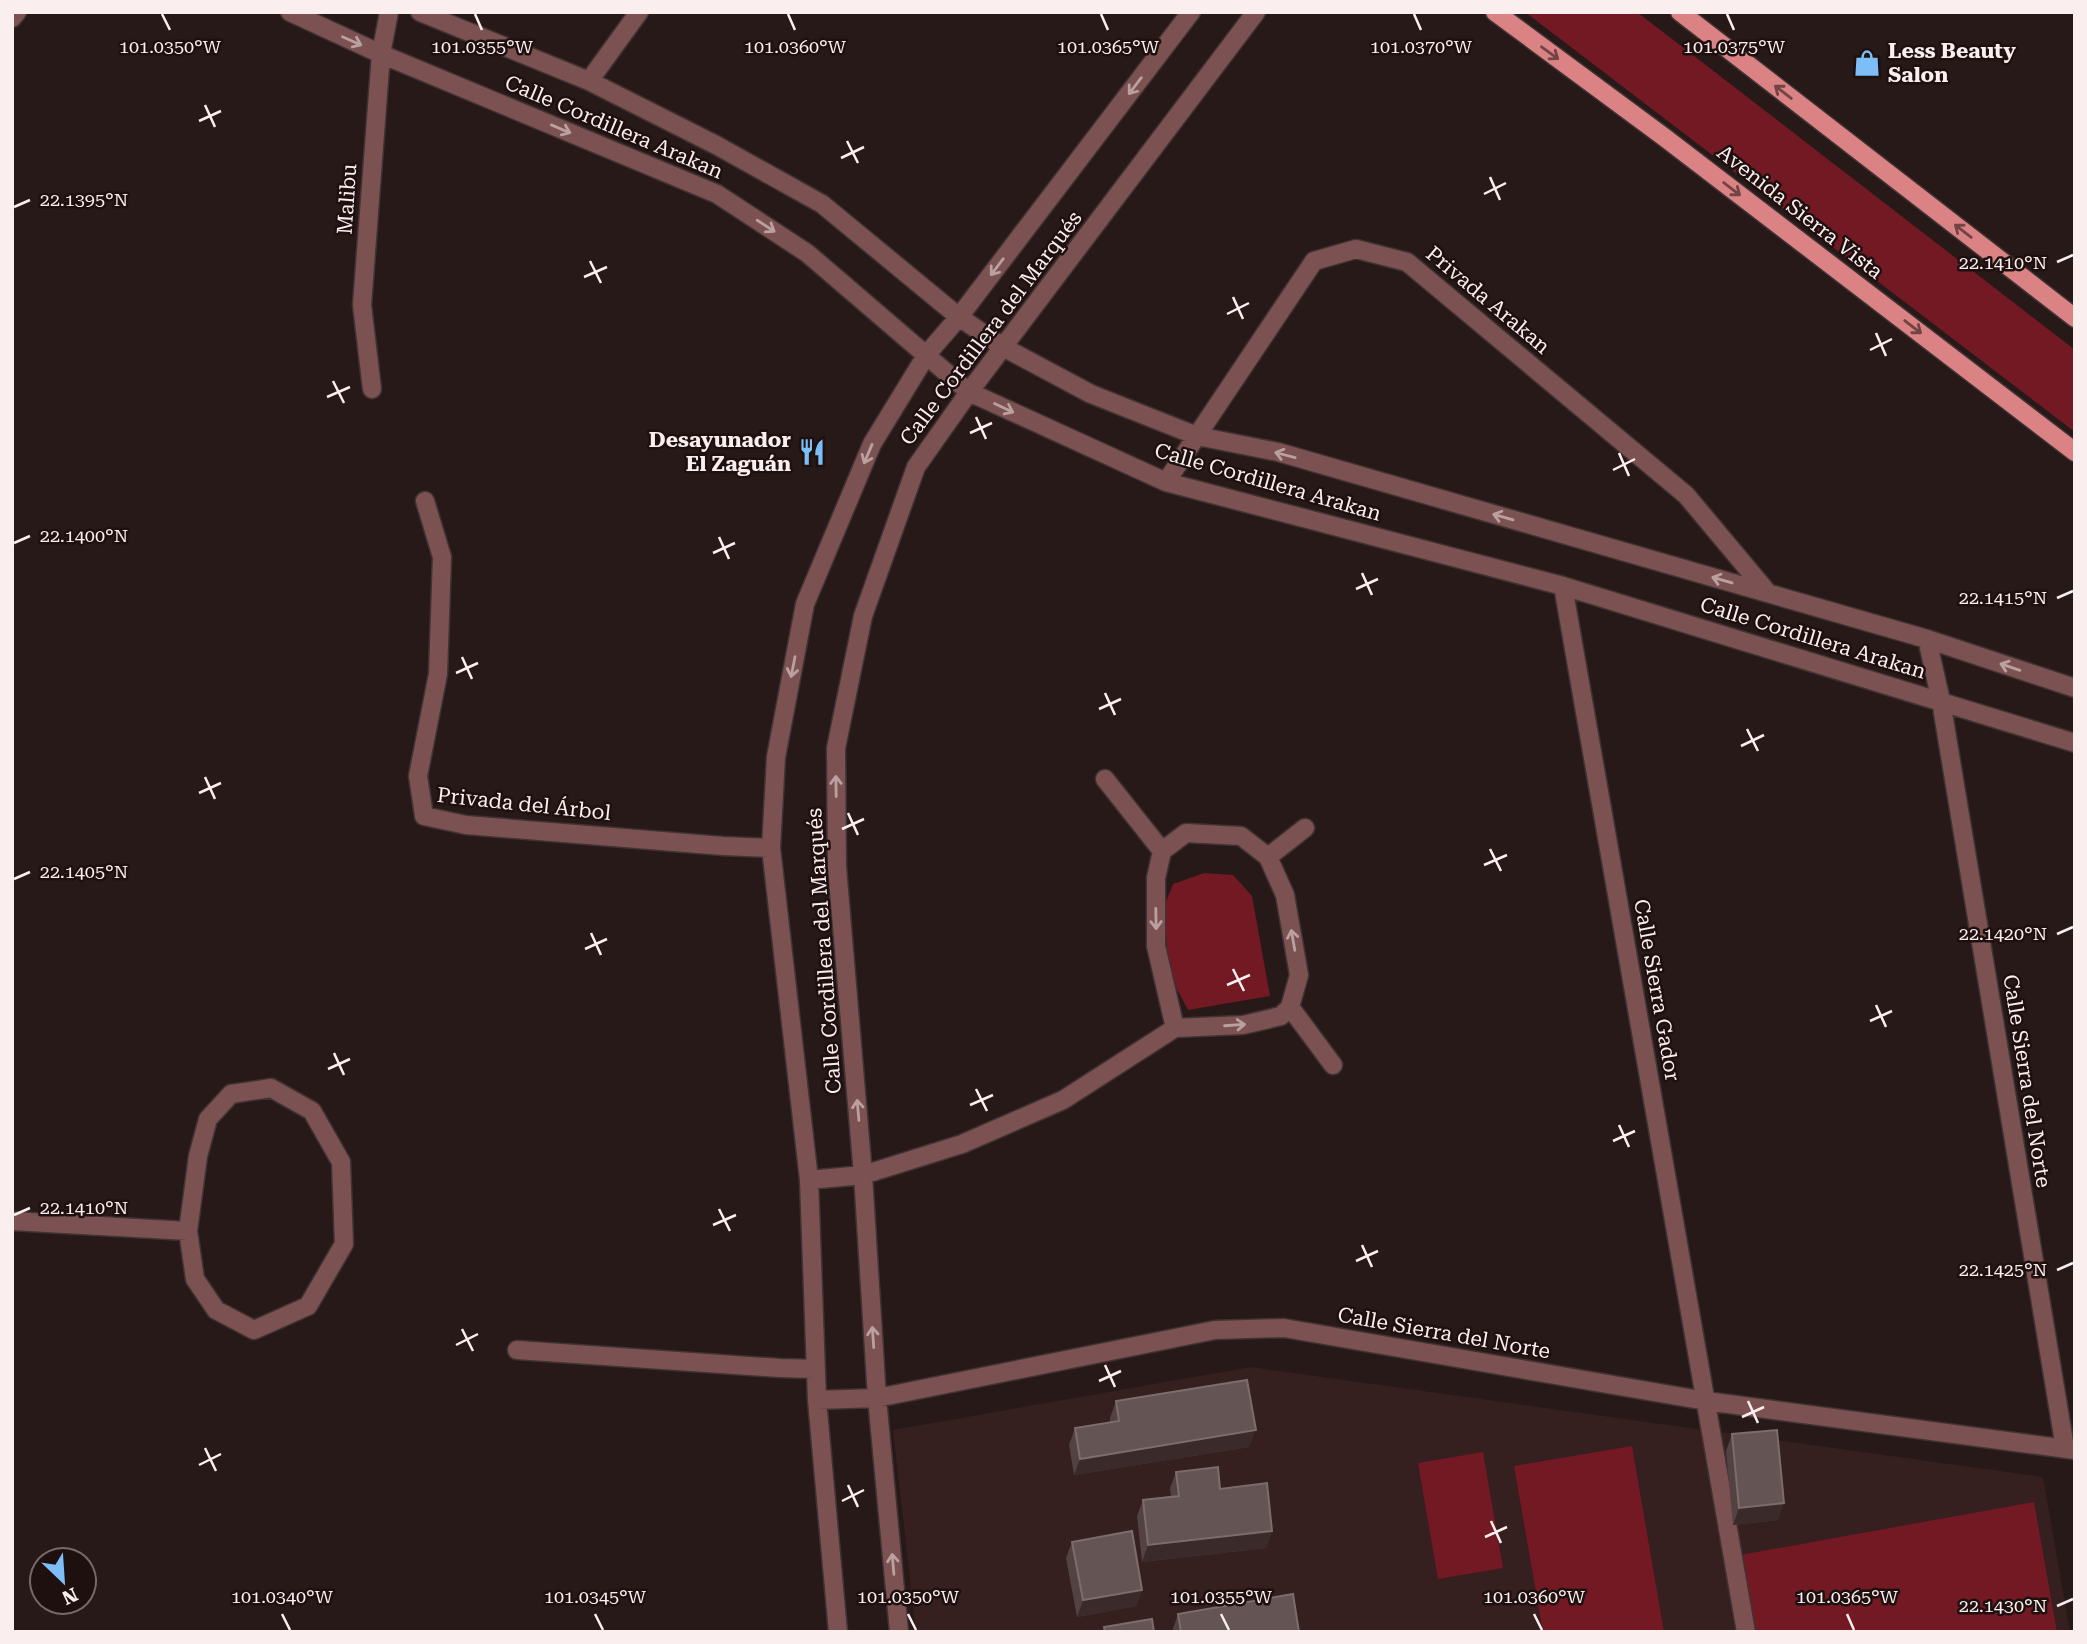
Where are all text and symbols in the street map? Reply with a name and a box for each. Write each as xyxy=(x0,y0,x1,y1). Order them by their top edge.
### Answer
one-way arrow xyxy=(341,34,362,48)
text: 101.0350°W xyxy=(119,36,222,57)
text: 101.0355°W xyxy=(431,36,534,57)
text: 101.0360°W xyxy=(744,36,847,57)
text: 101.0365°W xyxy=(1057,36,1160,57)
text: 101.0370°W xyxy=(1370,36,1473,57)
text: 101.0375°W xyxy=(1683,36,1786,57)
place label: Less Beauty Salon xyxy=(1888,39,2016,87)
one-way arrow xyxy=(1540,45,1559,60)
shop icon: Less Beauty Salon xyxy=(1852,48,1882,78)
street label: Calle Cordillera Arakan xyxy=(501,70,727,184)
one-way arrow xyxy=(1127,76,1142,95)
one-way arrow xyxy=(1774,84,1793,99)
one-way arrow xyxy=(550,123,572,136)
street label: Avenida Sierra Vista xyxy=(1712,140,1888,284)
street label: Malibu xyxy=(333,163,361,235)
one-way arrow xyxy=(1723,181,1741,196)
text: 22.1395°N xyxy=(40,189,128,210)
street label: Calle Cordillera del Marqués xyxy=(895,206,1087,450)
one-way arrow xyxy=(756,219,775,233)
one-way arrow xyxy=(1954,224,1972,239)
street label: Privada Arakan xyxy=(1421,241,1555,359)
text: 22.1410°N xyxy=(1959,252,2047,273)
one-way arrow xyxy=(990,258,1005,277)
one-way arrow xyxy=(1903,320,1921,335)
one-way arrow xyxy=(993,402,1015,415)
place label: Desayunador El Zaguán xyxy=(649,428,791,476)
restaurant icon: Desayunador El Zaguán xyxy=(797,437,827,467)
street label: Calle Cordillera Arakan xyxy=(1152,438,1384,526)
one-way arrow xyxy=(861,442,874,464)
one-way arrow xyxy=(1274,447,1296,460)
one-way arrow xyxy=(1492,510,1514,523)
text: 22.1400°N xyxy=(40,525,128,546)
one-way arrow xyxy=(1711,573,1733,586)
text: 22.1415°N xyxy=(1959,587,2047,608)
street label: Calle Cordillera Arakan xyxy=(1697,592,1929,684)
one-way arrow xyxy=(786,655,799,678)
one-way arrow xyxy=(1999,660,2021,673)
one-way arrow xyxy=(830,774,843,797)
street label: Privada del Árbol xyxy=(436,782,613,825)
street label: Calle Cordillera del Marqués xyxy=(802,807,846,1095)
text: 22.1405°N xyxy=(40,861,128,882)
street label: Calle Sierra Gador xyxy=(1629,897,1685,1083)
one-way arrow xyxy=(1149,907,1163,930)
text: 22.1420°N xyxy=(1959,923,2047,944)
one-way arrow xyxy=(1286,929,1299,952)
street label: Calle Sierra del Norte xyxy=(1998,973,2056,1189)
one-way arrow xyxy=(1223,1019,1246,1032)
one-way arrow xyxy=(851,1099,864,1122)
text: 22.1410°N xyxy=(40,1197,128,1218)
text: 22.1425°N xyxy=(1959,1259,2047,1280)
street label: Calle Sierra del Norte xyxy=(1336,1302,1552,1364)
one-way arrow xyxy=(867,1326,880,1349)
north arrow xyxy=(28,1546,98,1616)
one-way arrow xyxy=(886,1553,899,1576)
text: N xyxy=(58,1582,81,1610)
text: 101.0340°W xyxy=(231,1586,334,1607)
text: 101.0345°W xyxy=(544,1586,647,1607)
text: 101.0350°W xyxy=(857,1586,960,1607)
text: 101.0355°W xyxy=(1170,1586,1273,1607)
text: 101.0360°W xyxy=(1483,1586,1586,1607)
text: 101.0365°W xyxy=(1796,1586,1899,1607)
text: 22.1430°N xyxy=(1959,1595,2047,1616)

